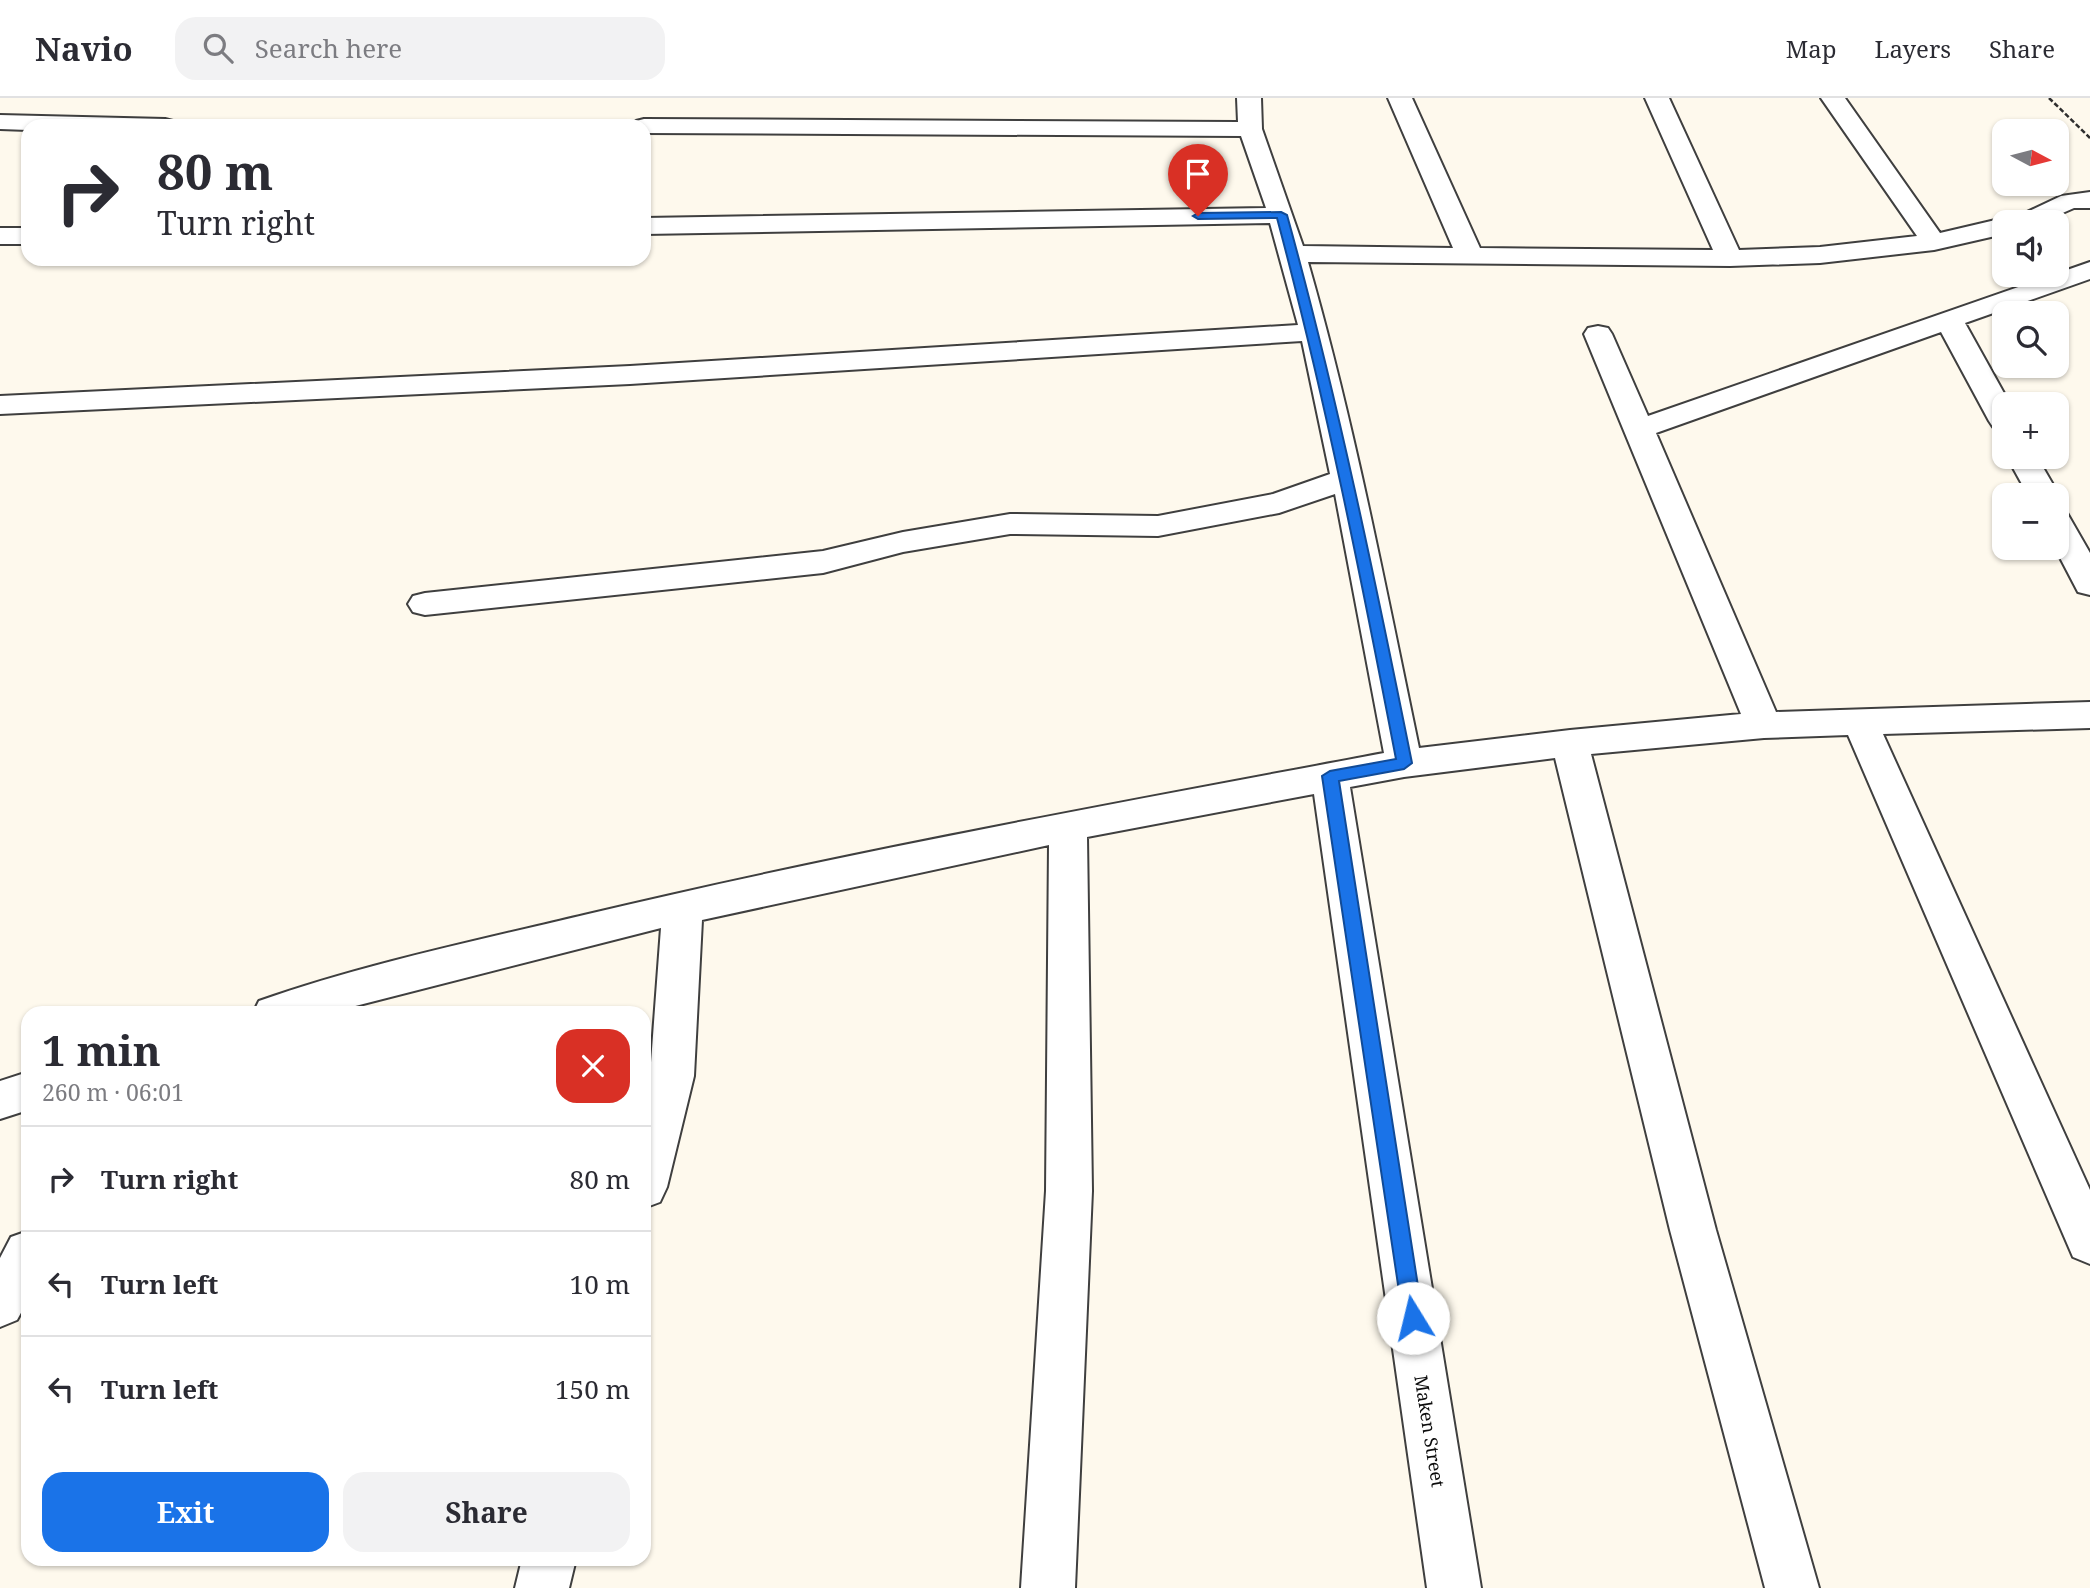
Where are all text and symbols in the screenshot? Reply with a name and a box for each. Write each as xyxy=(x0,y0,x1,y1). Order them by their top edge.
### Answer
search box xyxy=(175,17,665,80)
text: Navio xyxy=(35,26,133,71)
icon: search xyxy=(199,29,237,67)
text: Search here xyxy=(255,30,402,66)
text: Map xyxy=(1786,32,1837,65)
text: Layers xyxy=(1875,32,1951,65)
text: Share xyxy=(1989,32,2055,65)
north arrow xyxy=(1992,119,2068,196)
map controls xyxy=(1992,119,2069,560)
text: 80 m xyxy=(157,138,273,204)
pin xyxy=(1168,144,1228,216)
icon: right xyxy=(42,147,133,238)
icon: arrive xyxy=(1179,155,1217,193)
text: Turn right xyxy=(157,201,315,244)
button: sound xyxy=(1992,210,2069,287)
button: search xyxy=(1992,301,2069,378)
button: + xyxy=(1992,392,2069,469)
button: − xyxy=(1992,483,2069,560)
text: 1 min xyxy=(42,1021,161,1078)
button: close xyxy=(556,1029,630,1103)
text: 260 m · 06:01 xyxy=(42,1076,184,1108)
icon: right xyxy=(42,1160,80,1198)
text: Turn right xyxy=(101,1161,238,1197)
text: 80 m xyxy=(570,1161,630,1197)
icon: left xyxy=(42,1265,80,1303)
text: Turn left xyxy=(101,1266,218,1302)
text: 10 m xyxy=(570,1266,630,1302)
position arrow xyxy=(1376,1281,1450,1355)
icon: left xyxy=(42,1370,80,1408)
text: Turn left xyxy=(101,1371,218,1407)
text: 150 m xyxy=(555,1371,630,1407)
street label: Maken Street xyxy=(1409,1373,1451,1489)
button: Exit xyxy=(42,1472,329,1552)
button: Share xyxy=(343,1472,630,1552)

